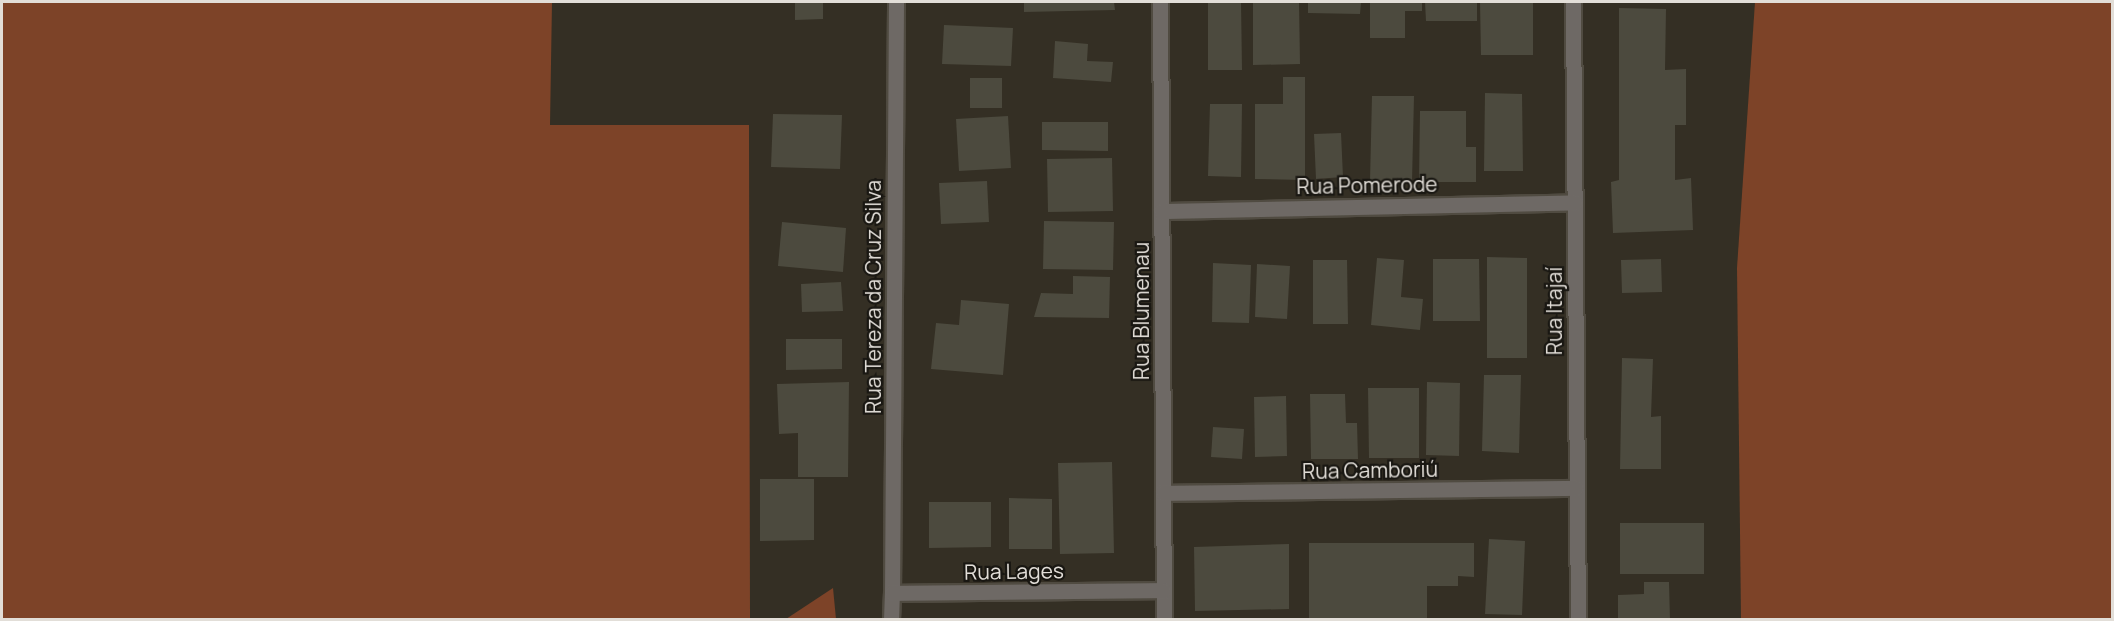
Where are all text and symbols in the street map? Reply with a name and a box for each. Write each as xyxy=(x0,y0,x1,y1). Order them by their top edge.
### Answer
street label: Rua Pomerode xyxy=(1296,171,1438,199)
street label: Rua Tereza da Cruz Silva xyxy=(860,180,886,414)
street label: Rua Blumenau xyxy=(1128,242,1154,380)
street label: Rua Itajaí xyxy=(1541,267,1567,355)
street label: Rua Camboriú xyxy=(1302,456,1438,484)
street label: Rua Lages xyxy=(964,558,1064,584)

